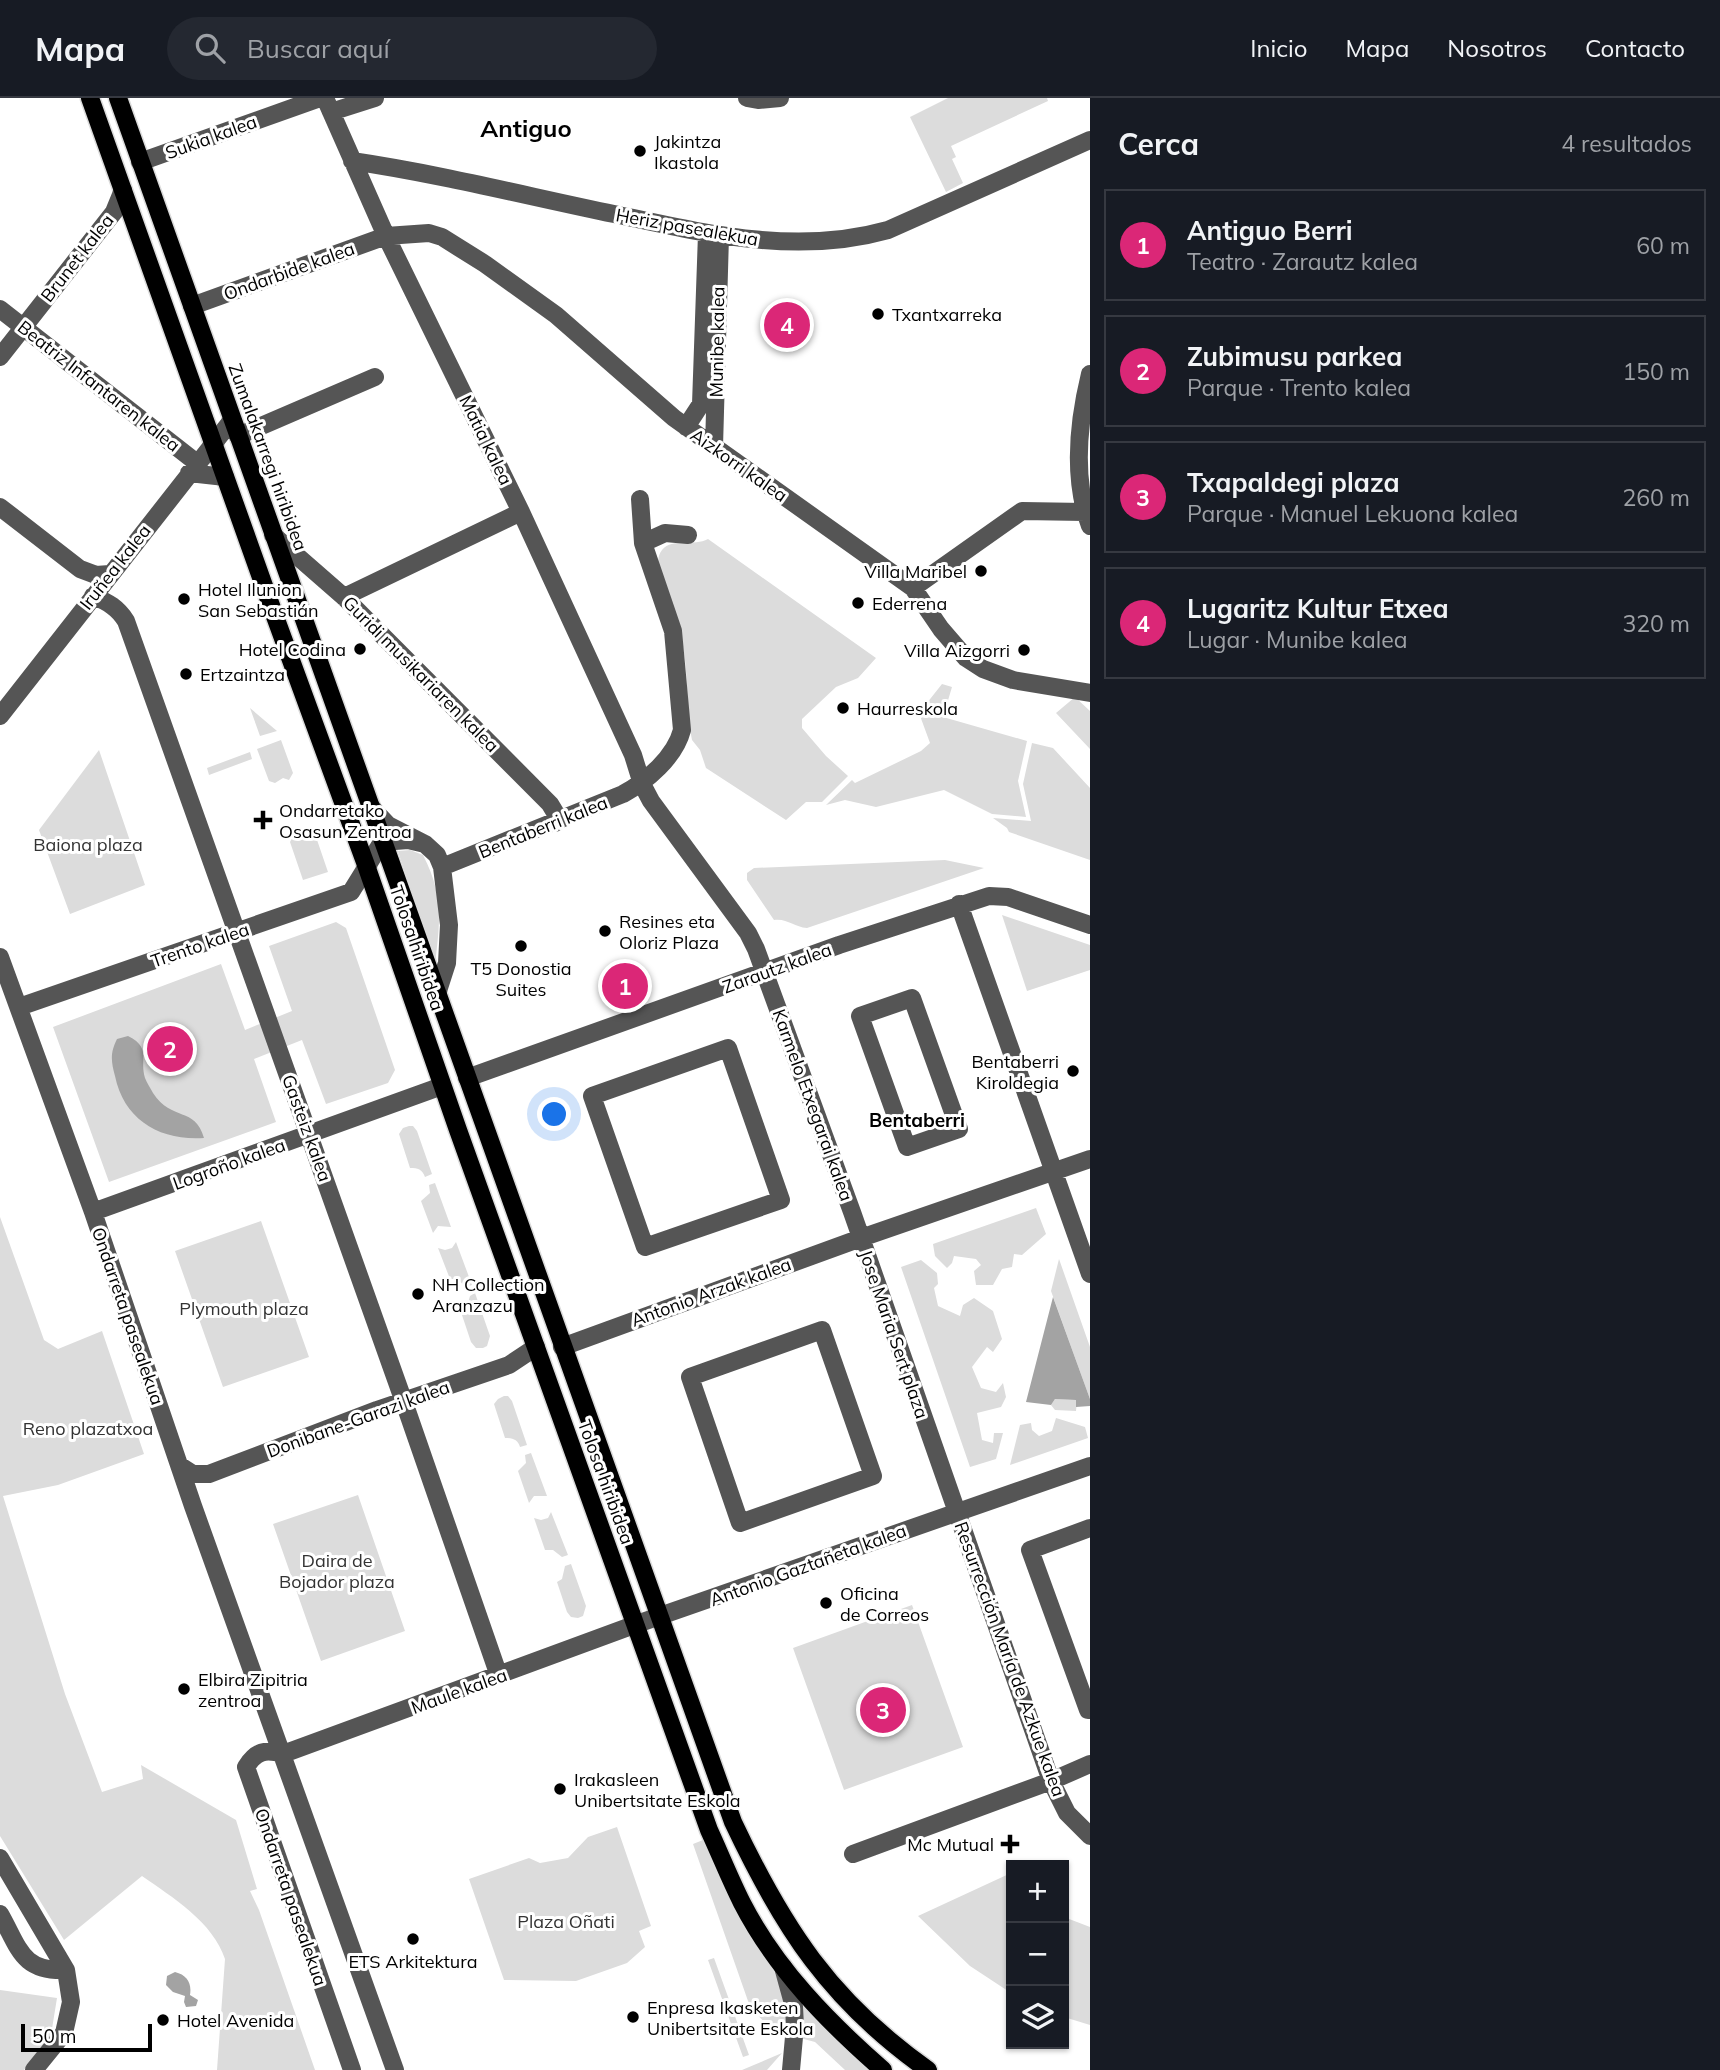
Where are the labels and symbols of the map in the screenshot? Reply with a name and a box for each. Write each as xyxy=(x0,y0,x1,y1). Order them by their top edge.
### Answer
street label: Sukia kalea xyxy=(162,110,260,164)
district label: Antiguo xyxy=(480,113,572,143)
place label: Jakintza Ikastola xyxy=(654,130,721,174)
marker: Jakintza Ikastola xyxy=(632,143,648,159)
street label: Heriz pasealekua xyxy=(614,203,760,251)
street label: Brunet kalea xyxy=(36,209,118,307)
street label: Ondarbide kalea xyxy=(220,237,358,305)
street label: Munibe kalea xyxy=(705,286,729,398)
pin: 4 xyxy=(764,299,810,351)
place label: Txantxarreka xyxy=(892,303,1002,326)
marker: Txantxarreka xyxy=(870,306,886,322)
street label: Beatriz Infantaren kalea xyxy=(13,315,185,457)
street label: Zumalakarregi hiribidea xyxy=(223,360,313,554)
street label: Matia kalea xyxy=(454,391,518,489)
street label: Aizkorri kalea xyxy=(686,423,792,507)
street label: Iruñea kalea xyxy=(74,520,156,614)
place label: Villa Maribel xyxy=(864,560,967,583)
marker: Villa Maribel xyxy=(973,563,989,579)
place label: Hotel Ilunion San Sebastián xyxy=(198,578,319,622)
marker: Hotel Ilunion San Sebastián xyxy=(176,591,192,607)
street label: Guridi musikariaren kalea xyxy=(338,591,504,757)
place label: Ederrena xyxy=(872,592,947,615)
marker: Ederrena xyxy=(850,595,866,611)
place label: Hotel Codina xyxy=(239,638,346,661)
place label: Villa Aizgorri xyxy=(904,639,1010,662)
marker: Hotel Codina xyxy=(352,641,368,657)
marker: Villa Aizgorri xyxy=(1016,642,1032,658)
place label: Ertzaintza xyxy=(200,663,285,686)
marker: Ertzaintza xyxy=(178,666,194,682)
place label: Haurreskola xyxy=(857,697,958,720)
marker: Haurreskola xyxy=(835,700,851,716)
street label: Bentaberri kalea xyxy=(475,791,611,863)
place label: Ondarretako Osasun Zentroa xyxy=(279,799,412,843)
marker: Ondarretako Osasun Zentroa xyxy=(253,810,273,830)
park label: Baiona plaza xyxy=(33,833,143,856)
street label: Tolosa hiribidea xyxy=(385,882,449,1014)
place label: Resines eta Oloriz Plaza xyxy=(619,910,719,954)
street label: Trento kalea xyxy=(148,917,252,973)
marker: Resines eta Oloriz Plaza xyxy=(597,923,613,939)
marker: T5 Donostia Suites xyxy=(513,938,529,954)
street label: Zarautz kalea xyxy=(719,938,835,998)
place label: T5 Donostia Suites xyxy=(470,957,572,1001)
pin: 1 xyxy=(602,960,648,1012)
street label: Karmelo Etxegarai kalea xyxy=(768,1006,858,1204)
pin: 2 xyxy=(147,1023,193,1075)
place label: Bentaberri Kiroldegia xyxy=(971,1050,1059,1094)
marker: Bentaberri Kiroldegia xyxy=(1065,1063,1081,1079)
street label: Gasteiz kalea xyxy=(277,1071,337,1185)
your location xyxy=(537,1097,571,1131)
district label: Bentaberri xyxy=(869,1108,965,1132)
street label: Logroño kalea xyxy=(170,1133,288,1195)
street label: Ondarreta pasealekua xyxy=(87,1224,169,1408)
street label: Jose Maria Sert plaza xyxy=(854,1247,934,1421)
street label: Antonio Arzak kalea xyxy=(628,1252,794,1332)
place label: NH Collection Aranzazu xyxy=(432,1273,545,1317)
marker: NH Collection Aranzazu xyxy=(410,1286,426,1302)
park label: Plymouth plaza xyxy=(179,1297,309,1320)
street label: Donibane-Garazi kalea xyxy=(263,1375,453,1463)
park label: Reno plazatxoa xyxy=(23,1417,153,1440)
street label: Tolosa hiribidea xyxy=(573,1417,639,1547)
street label: Resurrección María de Azkue kalea xyxy=(949,1518,1071,1800)
street label: Antonio Gaztañeta kalea xyxy=(707,1519,909,1611)
park label: Daira de Bojador plaza xyxy=(279,1549,395,1593)
place label: Oficina de Correos xyxy=(840,1582,929,1626)
marker: Oficina de Correos xyxy=(818,1595,834,1611)
street label: Maule kalea xyxy=(408,1663,510,1719)
place label: Elbira Zipitria zentroa xyxy=(198,1668,308,1712)
marker: Elbira Zipitria zentroa xyxy=(176,1681,192,1697)
pin: 3 xyxy=(860,1684,906,1736)
place label: Irakasleen Unibertsitate Eskola xyxy=(574,1768,741,1812)
marker: Irakasleen Unibertsitate Eskola xyxy=(552,1781,568,1797)
street label: Ondarreta pasealekua xyxy=(250,1805,332,1989)
place label: Mc Mutual xyxy=(907,1833,994,1856)
marker: Mc Mutual xyxy=(1000,1834,1020,1854)
park label: Plaza Oñati xyxy=(517,1910,615,1933)
marker: ETS Arkitektura xyxy=(405,1931,421,1947)
place label: ETS Arkitektura xyxy=(349,1950,478,1973)
place label: Enpresa Ikasketen Unibertsitate Eskola xyxy=(647,1996,814,2040)
place label: Hotel Avenida xyxy=(177,2009,294,2032)
marker: Enpresa Ikasketen Unibertsitate Eskola xyxy=(625,2009,641,2025)
marker: Hotel Avenida xyxy=(155,2012,171,2028)
scale bar xyxy=(21,2021,152,2053)

